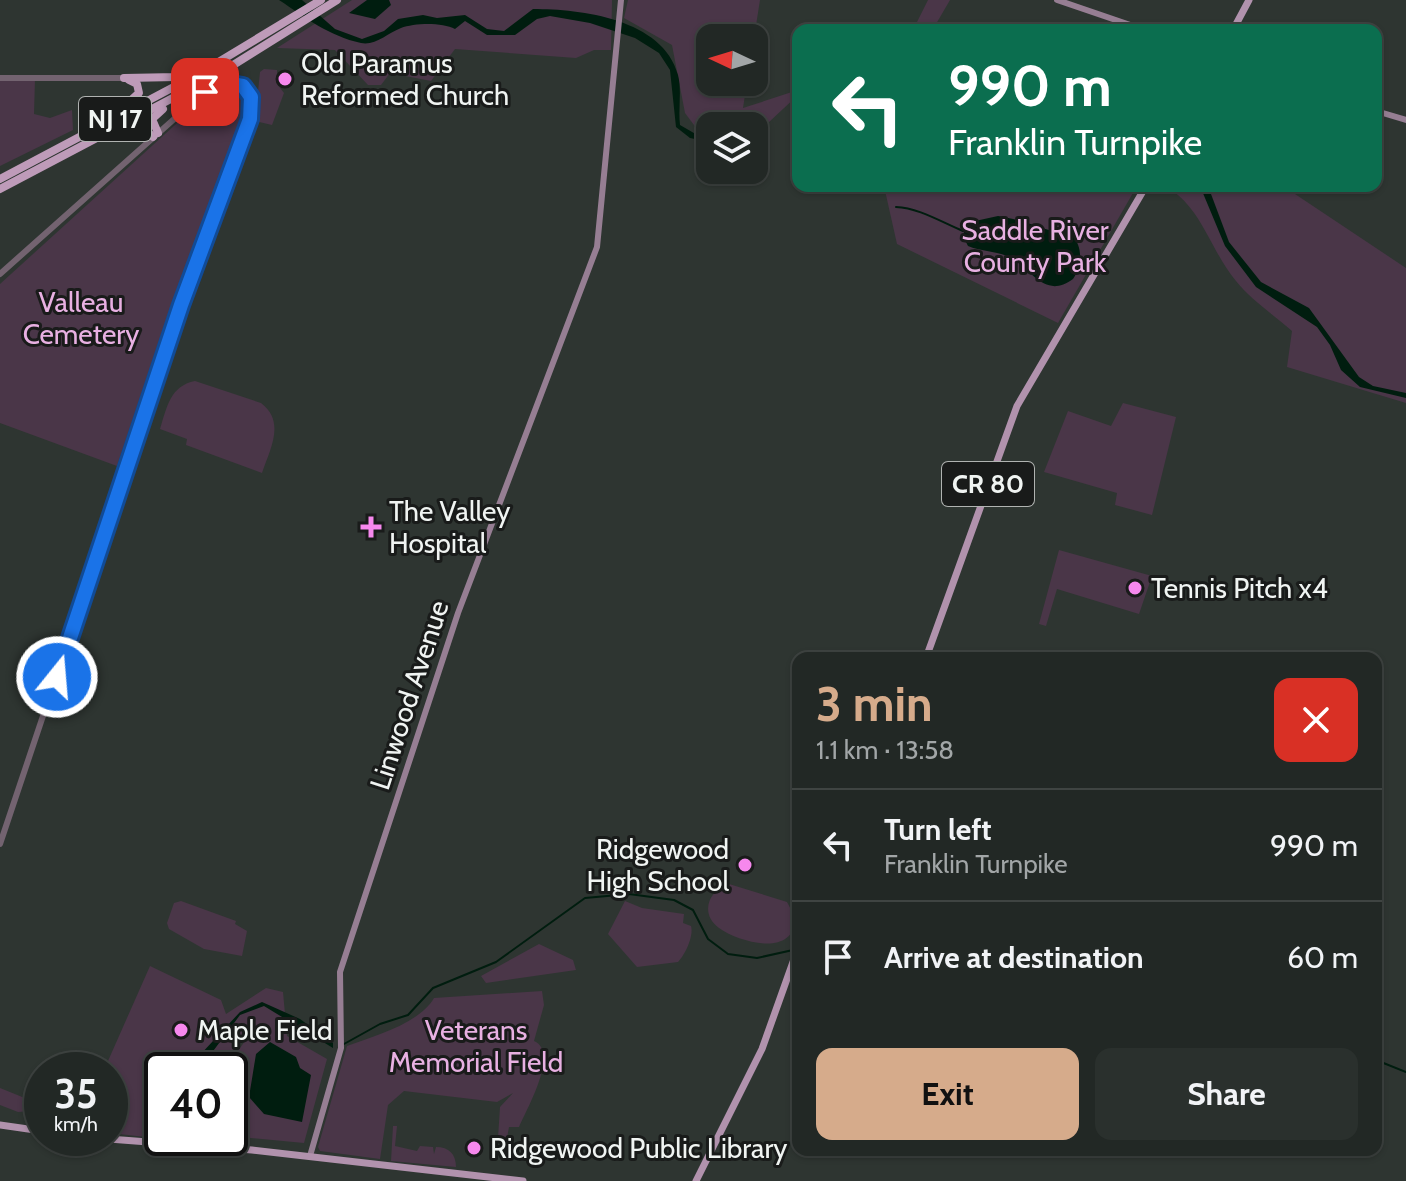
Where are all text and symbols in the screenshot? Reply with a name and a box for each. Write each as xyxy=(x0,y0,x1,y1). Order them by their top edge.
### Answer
north arrow xyxy=(696,24,768,96)
map controls xyxy=(696,24,768,184)
place label: Old Paramus Reformed Church xyxy=(301,46,509,112)
text: 990 m xyxy=(948,52,1112,120)
icon: left xyxy=(816,56,920,160)
pin xyxy=(171,58,239,126)
icon: arrive xyxy=(183,70,227,114)
marker: Old Paramus Reformed Church xyxy=(276,70,294,88)
road number: NJ 17 xyxy=(79,97,151,141)
button: layers xyxy=(696,112,768,184)
text: Franklin Turnpike xyxy=(948,120,1202,164)
park label: Saddle River County Park xyxy=(961,213,1109,279)
park label: Valleau Cemetery xyxy=(23,285,139,351)
road number: CR 80 xyxy=(942,462,1034,506)
place label: The Valley Hospital xyxy=(389,494,510,560)
marker: The Valley Hospital xyxy=(360,516,382,538)
place label: Tennis Pitch x4 xyxy=(1151,571,1328,605)
marker: Tennis Pitch x4 xyxy=(1126,579,1144,597)
street label: Linwood Avenue xyxy=(362,596,456,794)
position arrow xyxy=(15,635,99,719)
text: 3 min xyxy=(816,675,932,733)
button: close xyxy=(1274,678,1358,762)
text: 1.1 km · 13:58 xyxy=(816,734,954,766)
text: Turn left xyxy=(884,811,992,848)
icon: left xyxy=(816,823,860,867)
text: 990 m xyxy=(1270,827,1358,864)
place label: Ridgewood High School xyxy=(586,832,729,898)
text: Franklin Turnpike xyxy=(884,848,1068,880)
marker: Ridgewood High School xyxy=(736,856,754,874)
icon: arrive xyxy=(816,935,860,979)
text: Arrive at destination xyxy=(884,939,1144,976)
text: 60 m xyxy=(1287,939,1358,976)
place label: Maple Field xyxy=(197,1013,332,1047)
park label: Veterans Memorial Field xyxy=(389,1013,563,1079)
marker: Maple Field xyxy=(172,1021,190,1039)
button: Exit xyxy=(816,1048,1079,1140)
button: Share xyxy=(1095,1048,1358,1140)
speed limit sign: 40 xyxy=(144,1052,248,1156)
text: 35 xyxy=(54,1069,98,1118)
text: km/h xyxy=(54,1112,98,1136)
place label: Ridgewood Public Library xyxy=(490,1131,787,1165)
marker: Ridgewood Public Library xyxy=(465,1139,483,1157)

